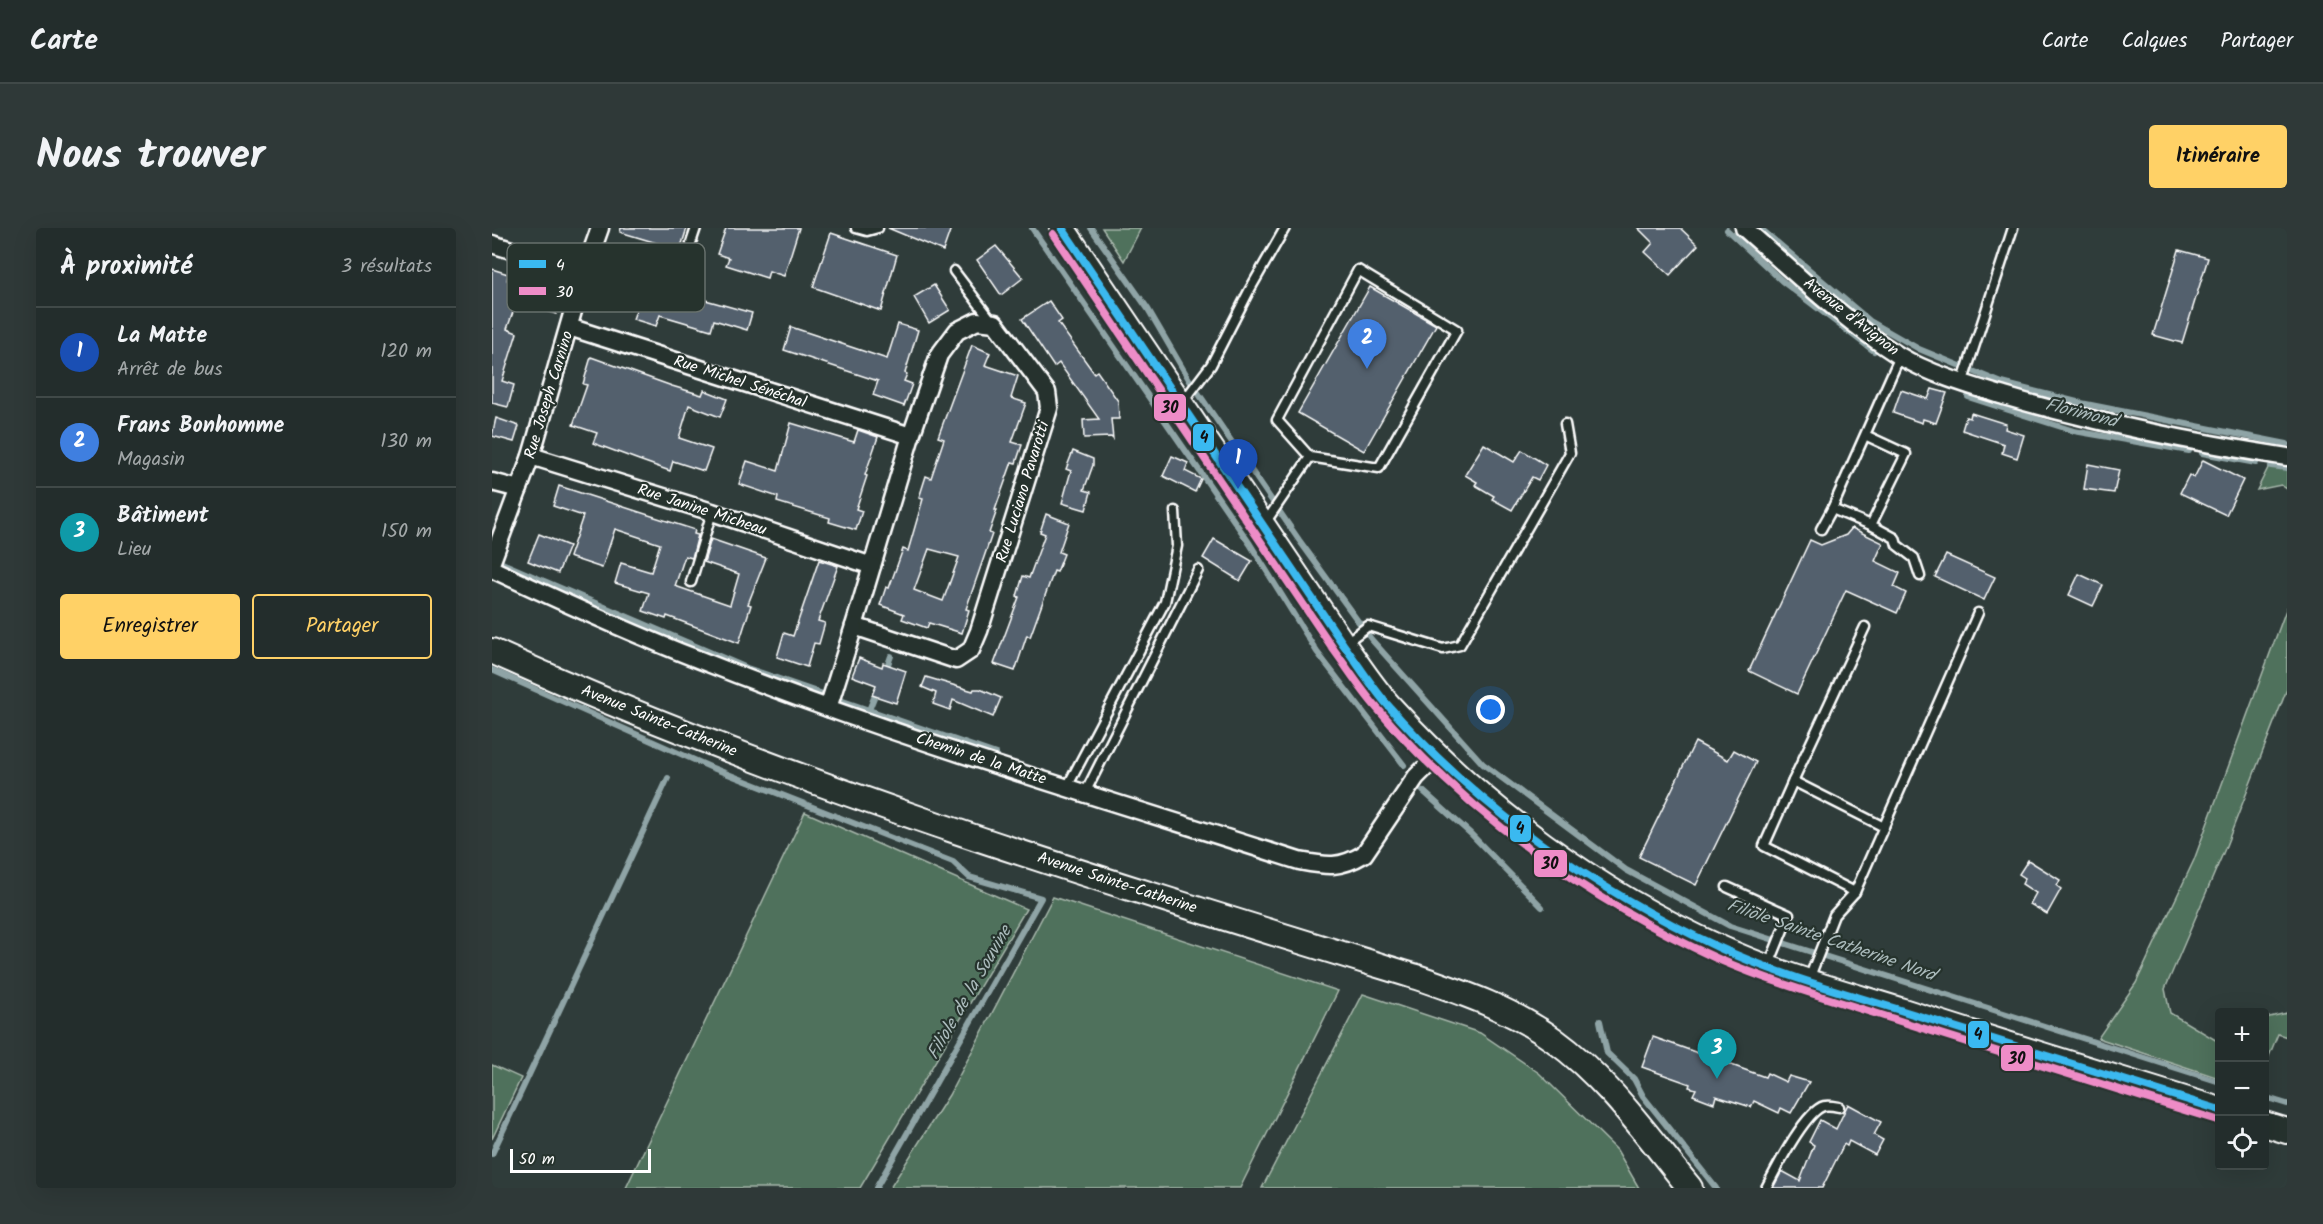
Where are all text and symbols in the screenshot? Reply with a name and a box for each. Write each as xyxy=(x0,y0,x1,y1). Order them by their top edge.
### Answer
text: Carte xyxy=(30,19,98,64)
text: Carte xyxy=(2041,25,2088,58)
text: Calques xyxy=(2121,25,2187,58)
text: Partager xyxy=(2220,25,2293,58)
text: Nous trouver xyxy=(36,123,265,190)
button: Itinéraire xyxy=(2149,125,2287,188)
legend xyxy=(507,243,705,312)
text: À proximité xyxy=(60,246,192,288)
text: 3 résultats xyxy=(341,251,432,283)
text: 4 xyxy=(556,253,565,278)
street label: Avenue d'Avignon xyxy=(1798,271,1904,363)
text: 30 xyxy=(556,280,573,305)
text: La Matte xyxy=(117,319,207,354)
pin: 2 xyxy=(1348,320,1386,369)
street label: Rue Joseph Carnino xyxy=(518,328,580,462)
text: 1 xyxy=(76,336,83,368)
text: 120 m xyxy=(380,336,432,368)
street label: Rue Michel Sénéchal xyxy=(670,349,810,415)
text: Arrêt de bus xyxy=(117,354,223,386)
water label: Florimond xyxy=(2042,391,2124,438)
line badge: 30 xyxy=(1153,393,1187,422)
text: 30 xyxy=(1161,396,1179,421)
text: Frans Bonhomme xyxy=(117,409,284,444)
street label: Rue Luciano Pavarotti xyxy=(990,417,1057,566)
line badge: 4 xyxy=(1192,423,1215,452)
text: 2 xyxy=(74,426,85,458)
text: 130 m xyxy=(380,426,432,458)
text: 4 xyxy=(1200,426,1209,451)
pin: 1 xyxy=(1218,440,1258,489)
text: Magasin xyxy=(117,444,185,476)
street label: Rue Janine Micheau xyxy=(634,477,770,543)
text: Bâtiment xyxy=(117,499,209,534)
text: 3 xyxy=(74,516,85,548)
text: 150 m xyxy=(381,516,432,548)
text: Lieu xyxy=(117,534,151,566)
button: Enregistrer xyxy=(60,594,240,659)
button: Partager xyxy=(252,594,432,659)
street label: Avenue Sainte-Catherine xyxy=(577,678,741,764)
your location xyxy=(1476,695,1505,724)
street label: Chemin de la Matte xyxy=(912,726,1050,792)
line badge: 4 xyxy=(1509,814,1532,843)
text: 4 xyxy=(1516,817,1525,842)
street label: Avenue Sainte-Catherine xyxy=(1034,845,1200,921)
line badge: 30 xyxy=(1533,849,1568,878)
text: 30 xyxy=(1541,852,1559,877)
water label: Filiole Sainte Catherine Nord xyxy=(1723,892,1943,992)
water label: Filiole de la Souvine xyxy=(920,919,1021,1065)
map controls xyxy=(2215,1008,2269,1170)
button: + xyxy=(2215,1008,2269,1062)
line badge: 4 xyxy=(1967,1020,1990,1049)
text: 4 xyxy=(1974,1023,1983,1048)
pin: 3 xyxy=(1698,1030,1736,1079)
line badge: 30 xyxy=(2000,1044,2034,1072)
text: 30 xyxy=(2008,1047,2026,1072)
button: − xyxy=(2215,1062,2269,1116)
button: locate xyxy=(2215,1116,2269,1170)
scale bar xyxy=(510,1146,651,1174)
text: 50 m xyxy=(519,1147,555,1172)

